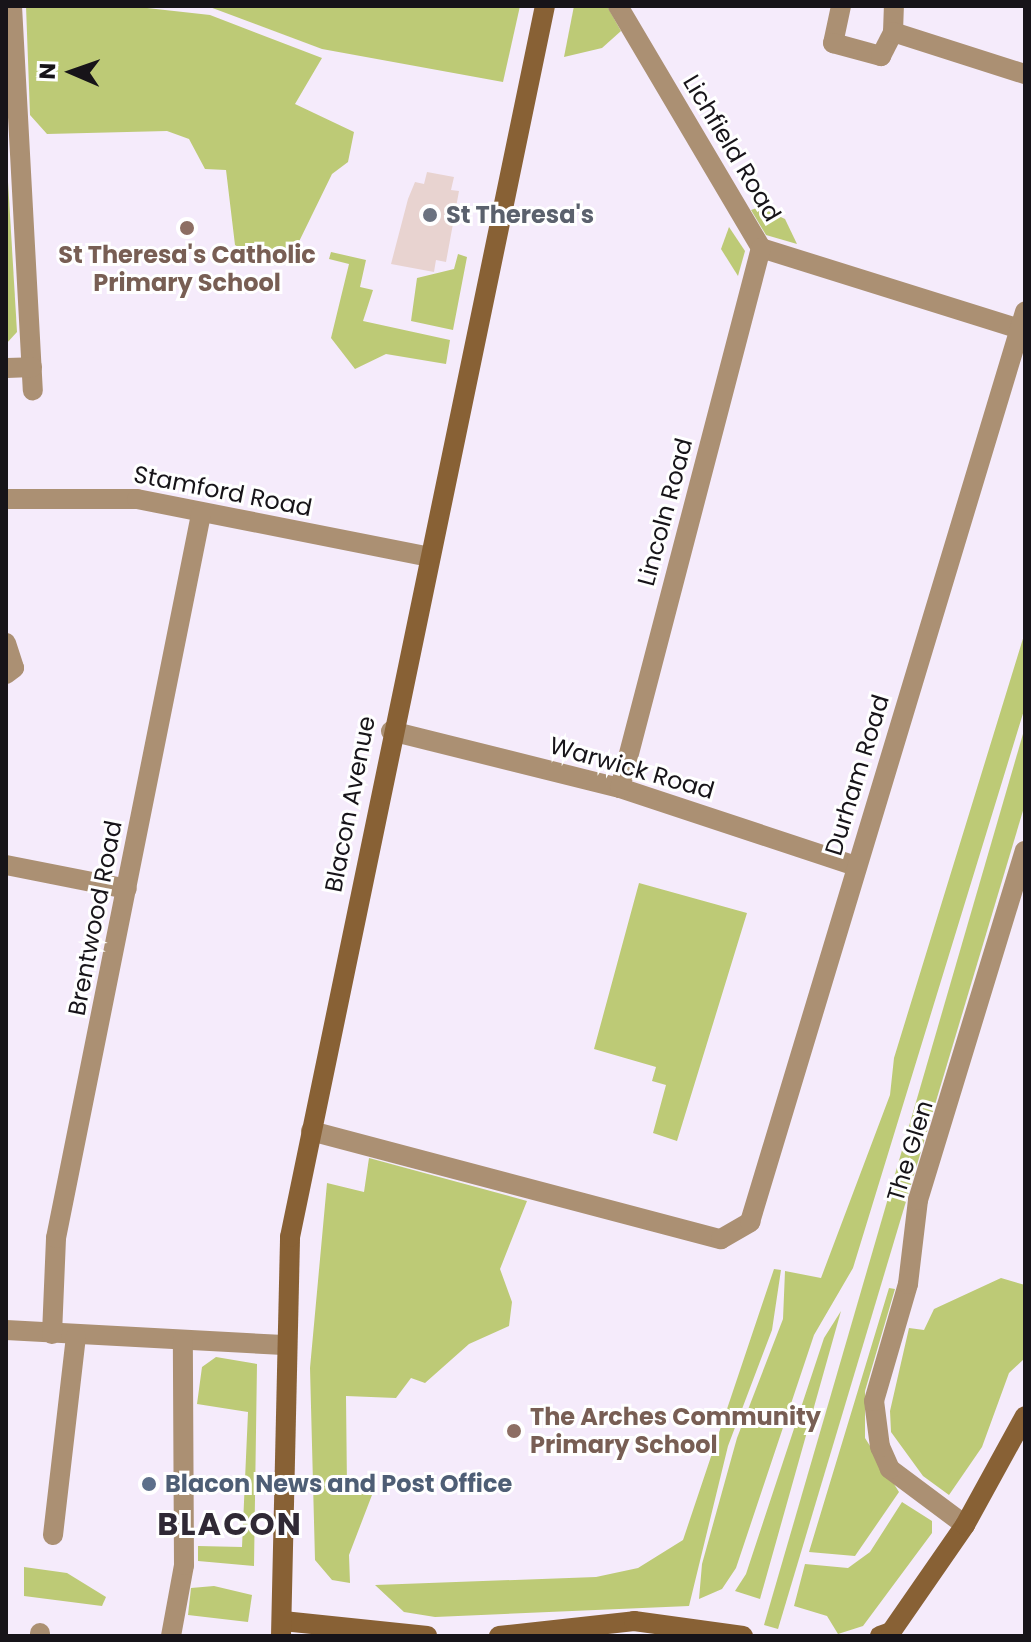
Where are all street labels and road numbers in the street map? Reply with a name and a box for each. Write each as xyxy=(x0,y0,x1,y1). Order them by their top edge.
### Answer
street label: Lichfield Road xyxy=(677,70,787,226)
street label: Lincoln Road xyxy=(631,435,699,589)
street label: Stamford Road xyxy=(131,460,315,522)
street label: Durham Road xyxy=(819,691,895,859)
street label: Blacon Avenue xyxy=(319,714,381,894)
street label: Warwick Road xyxy=(546,731,718,805)
street label: Brentwood Road xyxy=(62,818,128,1018)
street label: The Glen xyxy=(881,1097,939,1205)

